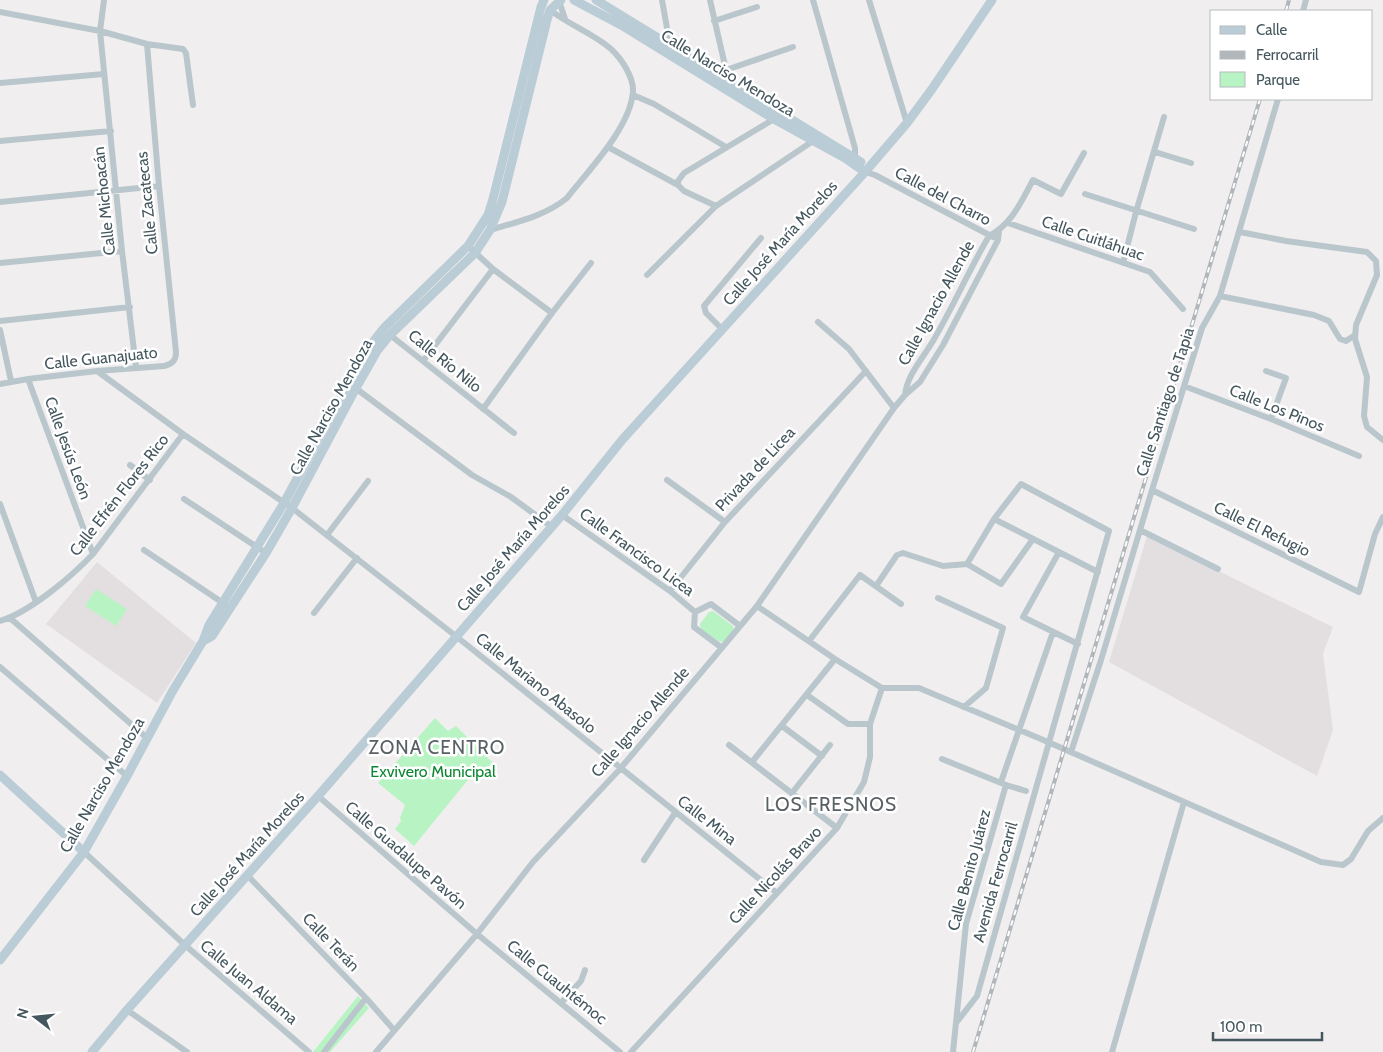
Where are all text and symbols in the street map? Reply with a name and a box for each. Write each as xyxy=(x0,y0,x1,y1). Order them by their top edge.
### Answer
legend xyxy=(1210,10,1373,100)
text: Calle xyxy=(1256,21,1287,39)
street label: Calle Narciso Mendoza xyxy=(658,26,799,121)
text: Ferrocarril xyxy=(1256,46,1319,64)
text: Parque xyxy=(1256,71,1300,89)
street label: Calle Michoacán xyxy=(89,146,119,256)
street label: Calle Zacatecas xyxy=(132,150,162,255)
street label: Calle del Charro xyxy=(892,163,994,229)
street label: Calle José María Morelos xyxy=(719,176,841,310)
street label: Calle Cuitláhuac xyxy=(1039,212,1147,264)
street label: Calle Ignacio Allende xyxy=(894,237,978,369)
street label: Calle Santiago de Tapia xyxy=(1132,325,1198,479)
street label: Calle Río Nilo xyxy=(404,326,486,397)
street label: Calle Narciso Mendoza xyxy=(286,335,376,478)
street label: Calle Guanajuato xyxy=(44,343,159,373)
street label: Calle Los Pinos xyxy=(1227,380,1327,436)
street label: Calle Jesús León xyxy=(41,394,95,502)
street label: Privada de Licea xyxy=(711,423,799,515)
street label: Calle Efrén Flores Rico xyxy=(66,430,173,560)
street label: Calle José María Morelos xyxy=(453,480,574,615)
street label: Calle El Refugio xyxy=(1211,498,1313,561)
street label: Calle Francisco Licea xyxy=(576,504,698,600)
street label: Calle Mariano Abasolo xyxy=(472,629,600,737)
street label: Calle Ignacio Allende xyxy=(587,663,693,781)
street label: Calle Narciso Mendoza xyxy=(56,714,149,856)
district label: ZONA CENTRO xyxy=(369,736,505,759)
park label: Exvivero Municipal xyxy=(370,762,496,781)
street label: Calle José María Morelos xyxy=(186,787,308,921)
street label: Calle Mina xyxy=(674,791,741,849)
district label: LOS FRESNOS xyxy=(765,793,897,816)
street label: Calle Guadalupe Pavón xyxy=(341,797,471,913)
street label: Calle Benito Juárez xyxy=(944,807,994,933)
street label: Avenida Ferrocarril xyxy=(969,819,1021,944)
street label: Calle Nicolás Bravo xyxy=(725,822,825,928)
street label: Calle Terán xyxy=(299,909,364,975)
street label: Calle Juan Aldama xyxy=(197,936,302,1028)
street label: Calle Cuauhtémoc xyxy=(503,936,611,1028)
north arrow xyxy=(10,992,60,1042)
text: N xyxy=(12,1006,33,1021)
scale bar xyxy=(1213,1010,1322,1042)
text: 100 m xyxy=(1220,1018,1262,1036)

